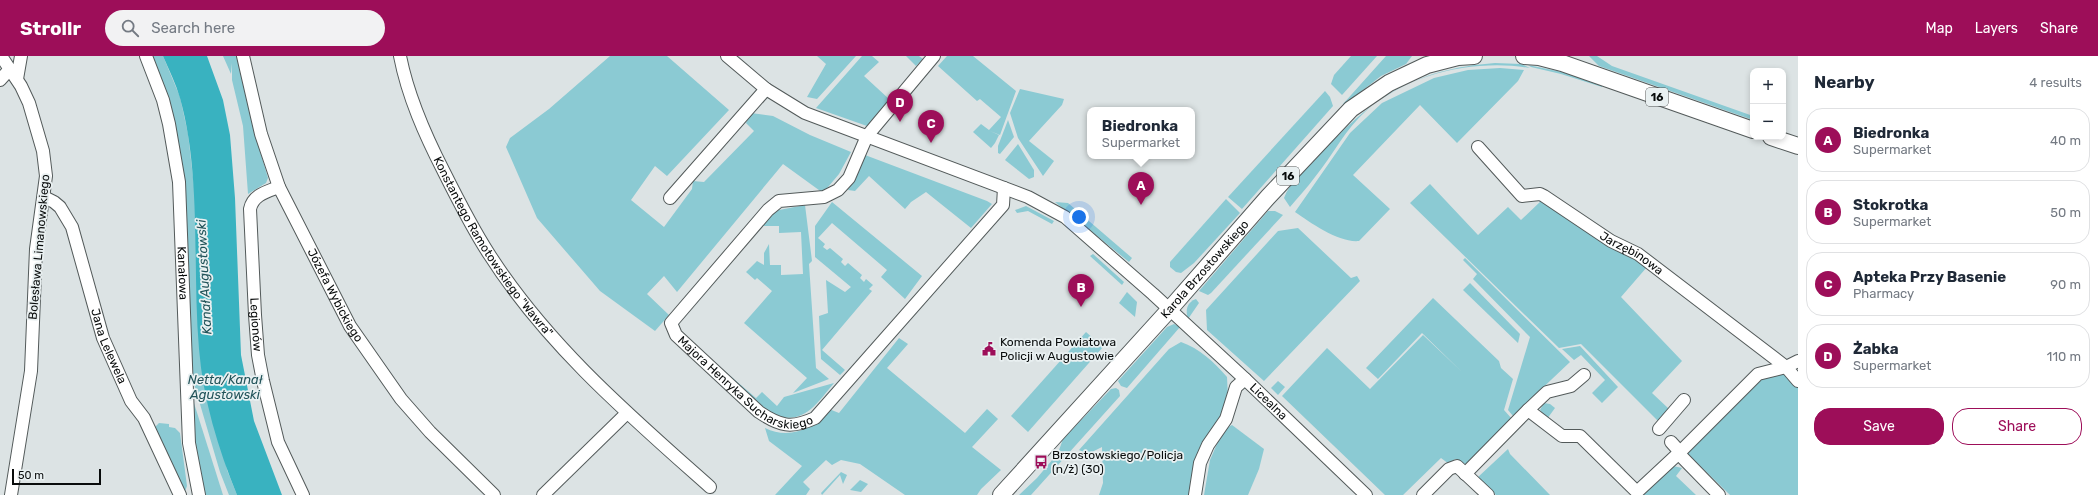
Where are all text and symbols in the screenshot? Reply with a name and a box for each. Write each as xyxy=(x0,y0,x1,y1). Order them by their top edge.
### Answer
search box xyxy=(105,10,385,46)
text: Strollr xyxy=(20,17,81,40)
icon: search xyxy=(119,17,141,39)
text: Search here xyxy=(151,19,235,37)
text: Map xyxy=(1926,20,1953,37)
text: Layers xyxy=(1975,20,2018,37)
text: Share xyxy=(2040,20,2078,37)
map controls xyxy=(1750,68,1786,140)
button: + xyxy=(1750,68,1786,104)
text: Nearby xyxy=(1814,72,1875,92)
text: 4 results xyxy=(2029,75,2082,90)
road number: 16 xyxy=(1646,88,1668,106)
pin: D xyxy=(887,89,913,122)
button: − xyxy=(1750,104,1786,140)
popup xyxy=(1087,107,1195,159)
pin: C xyxy=(918,110,944,143)
text: Biedronka xyxy=(1102,117,1178,135)
text: Biedronka xyxy=(1853,124,1929,142)
text: A xyxy=(1823,133,1833,148)
text: 40 m xyxy=(2050,133,2081,148)
text: Supermarket xyxy=(1102,135,1180,150)
text: Supermarket xyxy=(1853,142,1931,157)
street label: Konstantego Ramotowskiego "Wawra" xyxy=(430,154,556,339)
road number: 16 xyxy=(1277,167,1299,185)
pin: A xyxy=(1128,172,1154,205)
street label: Bolesława Limanowskiego xyxy=(26,174,52,320)
text: Stokrotka xyxy=(1853,196,1928,214)
text: B xyxy=(1823,205,1833,220)
text: 50 m xyxy=(2050,205,2081,220)
your location xyxy=(1069,207,1089,227)
text: Supermarket xyxy=(1853,214,1931,229)
street label: Karola Brzostowskiego xyxy=(1158,217,1252,321)
water label: Kanał Augustowski xyxy=(193,218,215,335)
street label: Jarzębinowa xyxy=(1597,229,1666,278)
street label: Kanałowa xyxy=(174,246,191,300)
street label: Józefa Wybickiego xyxy=(305,246,366,345)
text: Apteka Przy Basenie xyxy=(1853,268,2006,286)
pin: B xyxy=(1068,274,1094,307)
text: C xyxy=(1823,277,1833,292)
text: 90 m xyxy=(2050,277,2081,292)
text: Pharmacy xyxy=(1853,286,1914,301)
street label: Legionów xyxy=(247,297,265,352)
street label: Jana Lelewela xyxy=(88,307,129,386)
street label: Majora Henryka Sucharskiego xyxy=(675,333,815,432)
place label: Komenda Powiatowa Policji w Augustowie xyxy=(1000,335,1116,363)
text: Żabka xyxy=(1853,340,1899,358)
public building icon: Komenda Powiatowa Policji w Augustowie xyxy=(981,341,997,357)
text: D xyxy=(1823,349,1833,364)
text: 110 m xyxy=(2047,349,2081,364)
text: Supermarket xyxy=(1853,358,1931,373)
water label: Netta/Kanał Agustowski xyxy=(188,372,263,403)
street label: Licealna xyxy=(1247,380,1290,423)
button: Save xyxy=(1814,408,1944,445)
button: Share xyxy=(1952,408,2082,445)
place label: Brzostowskiego/Policja (n/ż) (30) xyxy=(1052,448,1183,476)
bus stop icon: Brzostowskiego/Policja (n/ż) (30) xyxy=(1033,454,1049,470)
scale bar xyxy=(12,467,101,486)
text: 50 m xyxy=(18,469,44,482)

